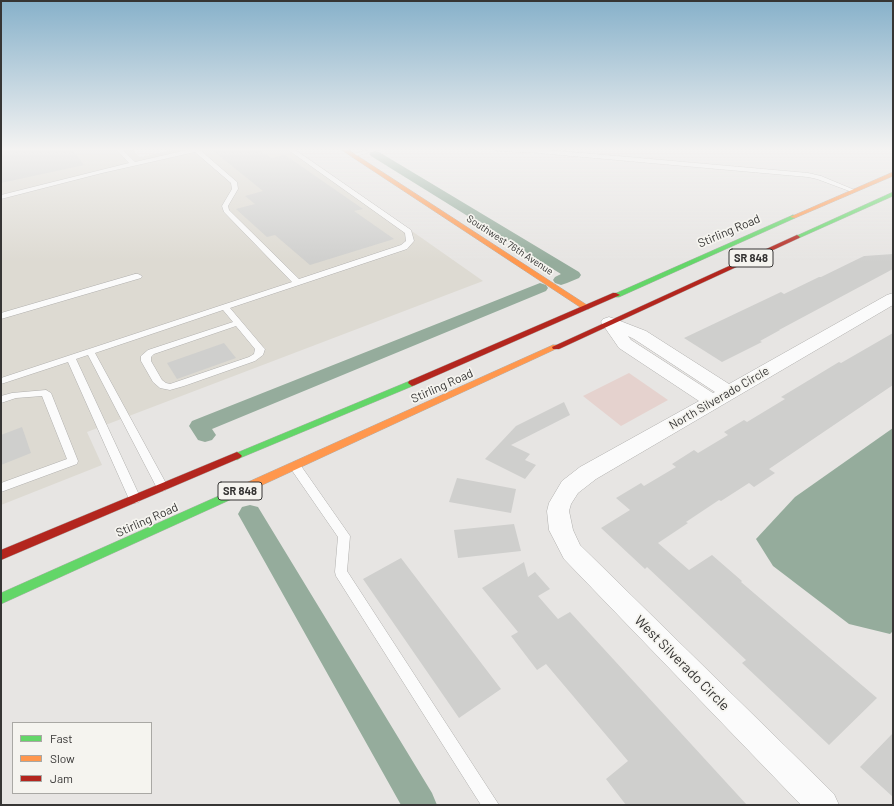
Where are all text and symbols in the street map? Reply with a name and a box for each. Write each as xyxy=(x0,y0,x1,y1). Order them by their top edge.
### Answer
street label: Stirling Road xyxy=(696,211,762,251)
street label: Southwest 76th Avenue xyxy=(464,212,556,278)
road number: SR 848 xyxy=(729,249,773,267)
street label: North Silverado Circle xyxy=(666,363,772,433)
street label: Stirling Road xyxy=(409,366,475,406)
road number: SR 848 xyxy=(218,482,262,500)
street label: Stirling Road xyxy=(114,500,180,540)
street label: West Silverado Circle xyxy=(631,612,733,714)
legend xyxy=(12,722,152,794)
text: Fast xyxy=(50,731,73,745)
text: Slow xyxy=(50,751,75,765)
text: Jam xyxy=(50,771,73,785)

